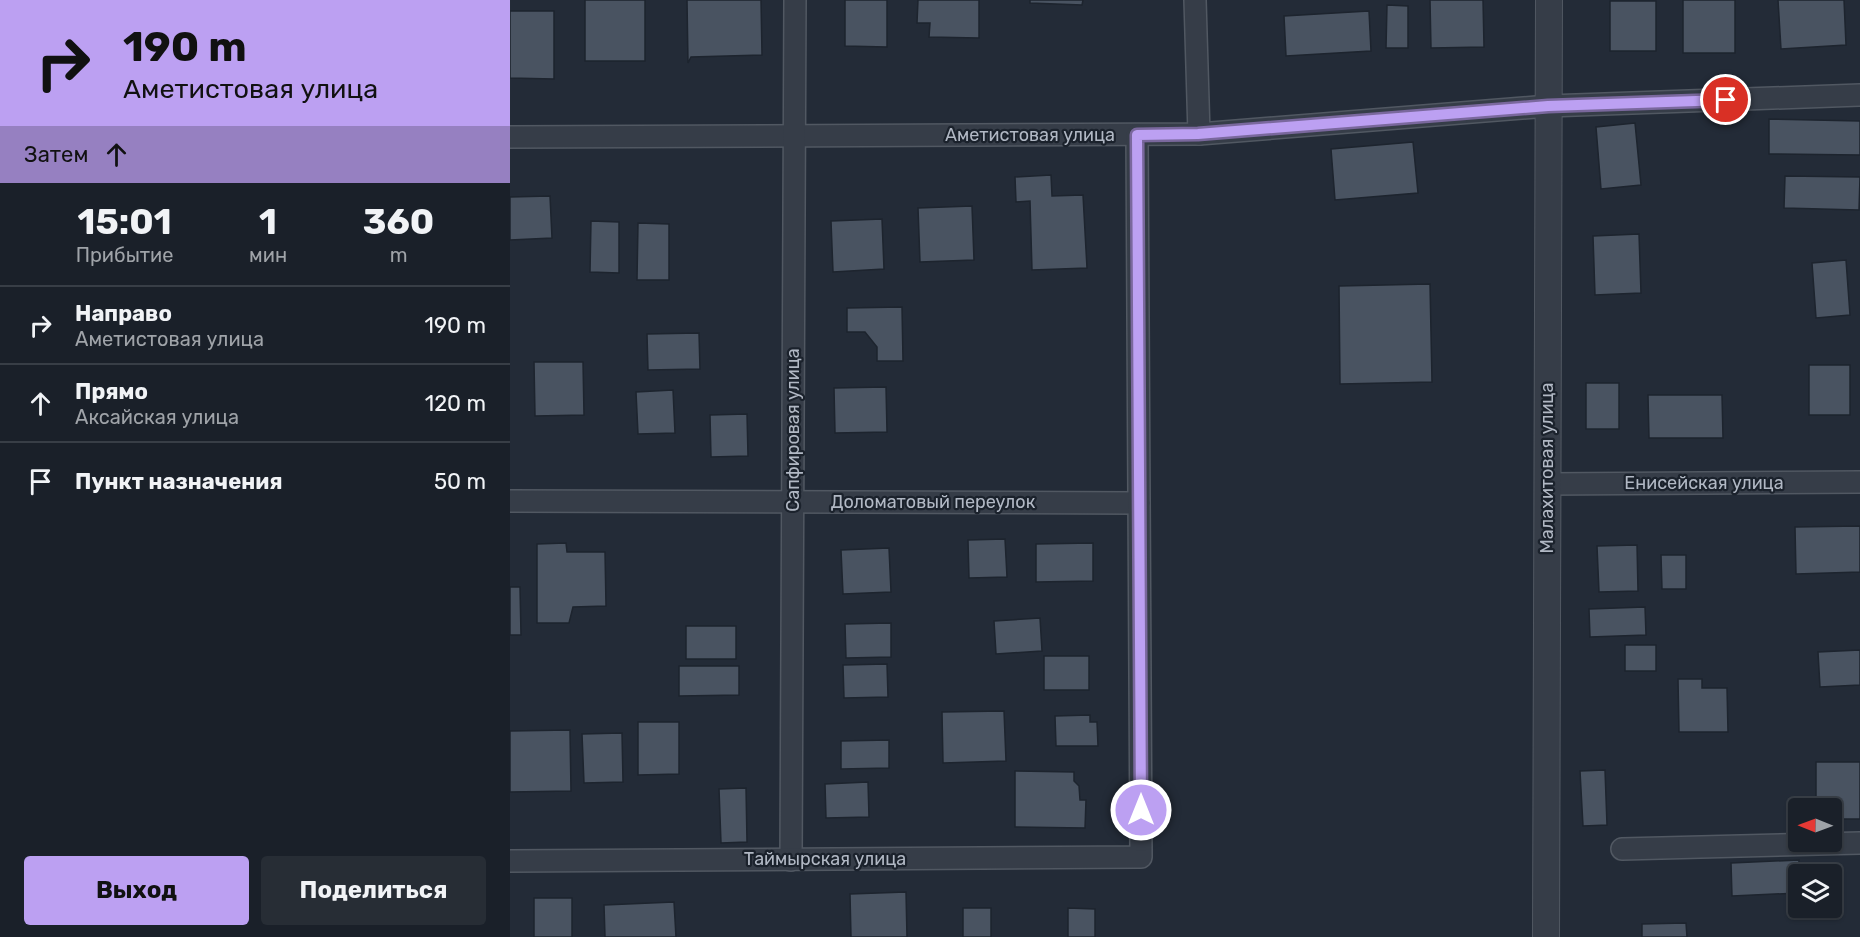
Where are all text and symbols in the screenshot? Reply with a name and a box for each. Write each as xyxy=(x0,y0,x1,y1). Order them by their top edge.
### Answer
text: 190 m xyxy=(123,22,247,72)
icon: right xyxy=(24,24,102,102)
text: Аметистовая улица xyxy=(123,73,378,105)
pin xyxy=(1700,74,1751,125)
icon: arrive xyxy=(1709,83,1742,116)
street label: Аметистовая улица xyxy=(945,124,1115,146)
icon: ahead xyxy=(100,138,133,171)
text: Затем xyxy=(24,141,88,168)
text: 15:01 xyxy=(78,200,172,243)
text: 1 xyxy=(259,200,277,243)
text: 360 xyxy=(363,200,434,243)
text: Прибытие xyxy=(76,243,173,267)
text: мин xyxy=(249,243,287,267)
text: m xyxy=(390,243,407,267)
text: Направо xyxy=(75,300,172,327)
icon: right xyxy=(24,309,57,342)
text: 190 m xyxy=(425,312,486,339)
text: Аметистовая улица xyxy=(75,327,264,351)
street label: Сапфировая улица xyxy=(782,348,804,512)
text: Прямо xyxy=(75,378,148,405)
street label: Малахитовая улица xyxy=(1536,383,1558,553)
icon: ahead xyxy=(24,387,57,420)
text: 120 m xyxy=(425,390,486,417)
text: Аксайская улица xyxy=(75,405,239,429)
icon: arrive xyxy=(24,465,57,498)
text: Пункт назначения xyxy=(75,468,283,495)
text: 50 m xyxy=(434,468,486,495)
street label: Енисейская улица xyxy=(1624,472,1784,494)
street label: Доломатовый переулок xyxy=(831,491,1036,513)
position arrow xyxy=(1109,778,1173,842)
north arrow xyxy=(1788,798,1842,852)
map controls xyxy=(1788,798,1842,918)
street label: Таймырская улица xyxy=(744,848,906,870)
button: Выход xyxy=(24,856,249,925)
button: Поделиться xyxy=(261,856,486,925)
button: layers xyxy=(1788,864,1842,918)

